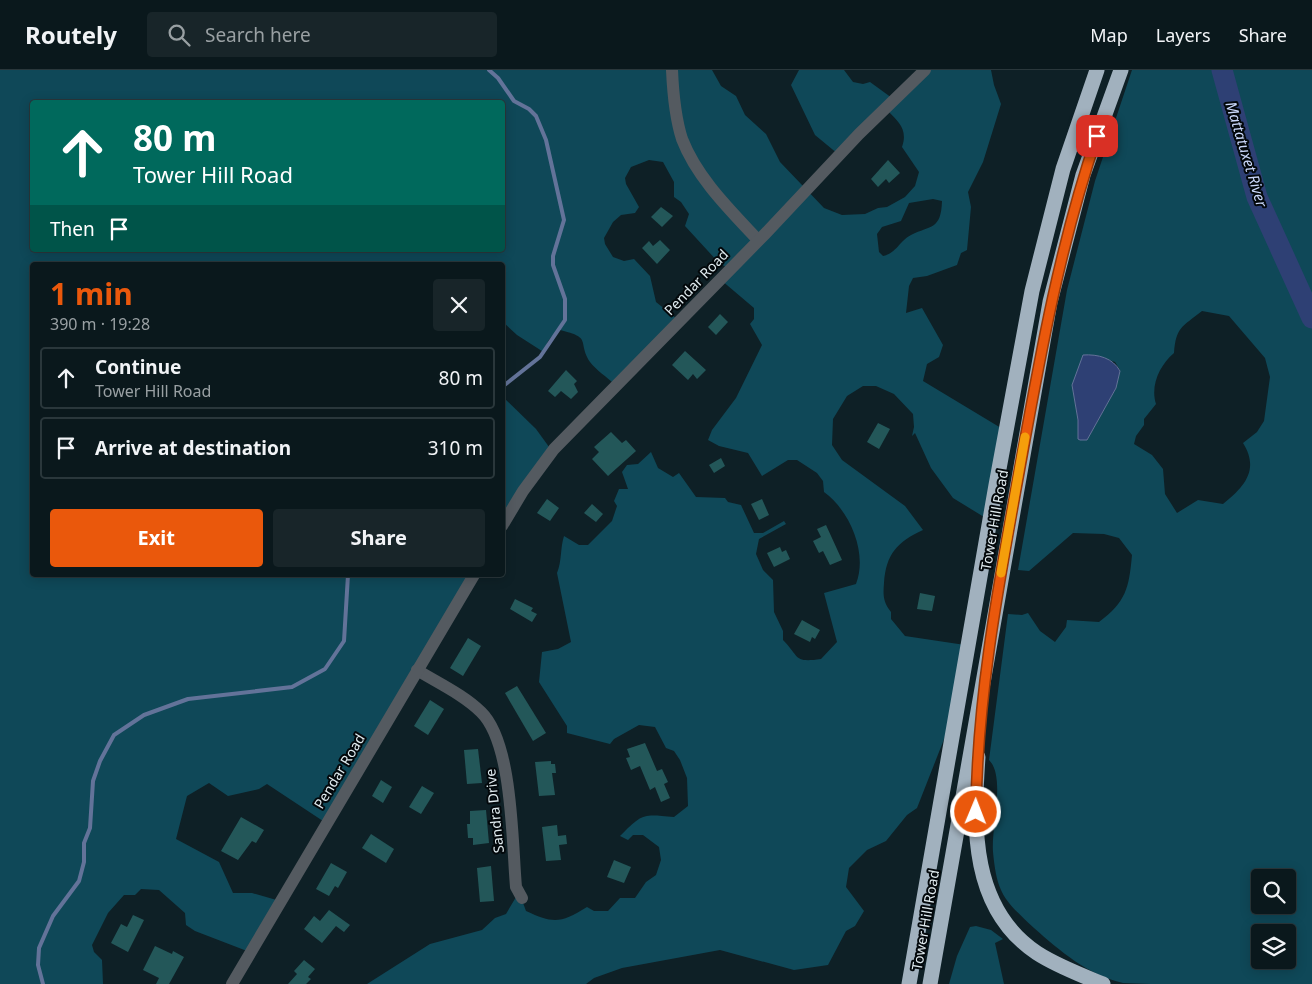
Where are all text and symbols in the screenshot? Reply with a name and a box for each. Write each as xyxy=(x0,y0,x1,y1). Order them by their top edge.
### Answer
search box xyxy=(147,12,497,57)
text: Routely xyxy=(25,18,117,51)
icon: search xyxy=(165,21,193,49)
text: Search here xyxy=(205,22,311,48)
text: Map xyxy=(1090,23,1128,47)
text: Layers xyxy=(1156,23,1211,47)
text: Share xyxy=(1239,23,1287,47)
water label: Mattatuxet River xyxy=(1221,99,1273,210)
text: 80 m xyxy=(133,114,216,161)
pin xyxy=(1076,115,1118,157)
icon: ahead xyxy=(50,120,115,185)
icon: arrive xyxy=(1083,122,1111,150)
text: Tower Hill Road xyxy=(133,159,293,189)
icon: arrive xyxy=(105,215,133,243)
text: Then xyxy=(50,216,95,242)
street label: Pendar Road xyxy=(660,245,732,319)
text: 1 min xyxy=(50,273,133,314)
button: close xyxy=(433,279,485,331)
text: 390 m · 19:28 xyxy=(50,313,150,335)
text: Continue xyxy=(95,354,181,380)
icon: ahead xyxy=(52,364,80,392)
text: 80 m xyxy=(439,365,483,391)
text: Tower Hill Road xyxy=(95,380,211,402)
icon: arrive xyxy=(52,434,80,462)
text: Arrive at destination xyxy=(95,435,291,461)
text: 310 m xyxy=(428,435,483,461)
street label: Tower Hill Road xyxy=(976,468,1012,572)
button: Exit xyxy=(50,509,263,567)
button: Share xyxy=(273,509,485,567)
street label: Pendar Road xyxy=(309,730,369,812)
street label: Sandra Drive xyxy=(480,768,508,854)
position arrow xyxy=(949,785,1001,837)
street label: Tower Hill Road xyxy=(907,868,943,972)
map controls xyxy=(1251,869,1296,969)
button: search xyxy=(1251,869,1296,914)
button: layers xyxy=(1251,924,1296,969)

